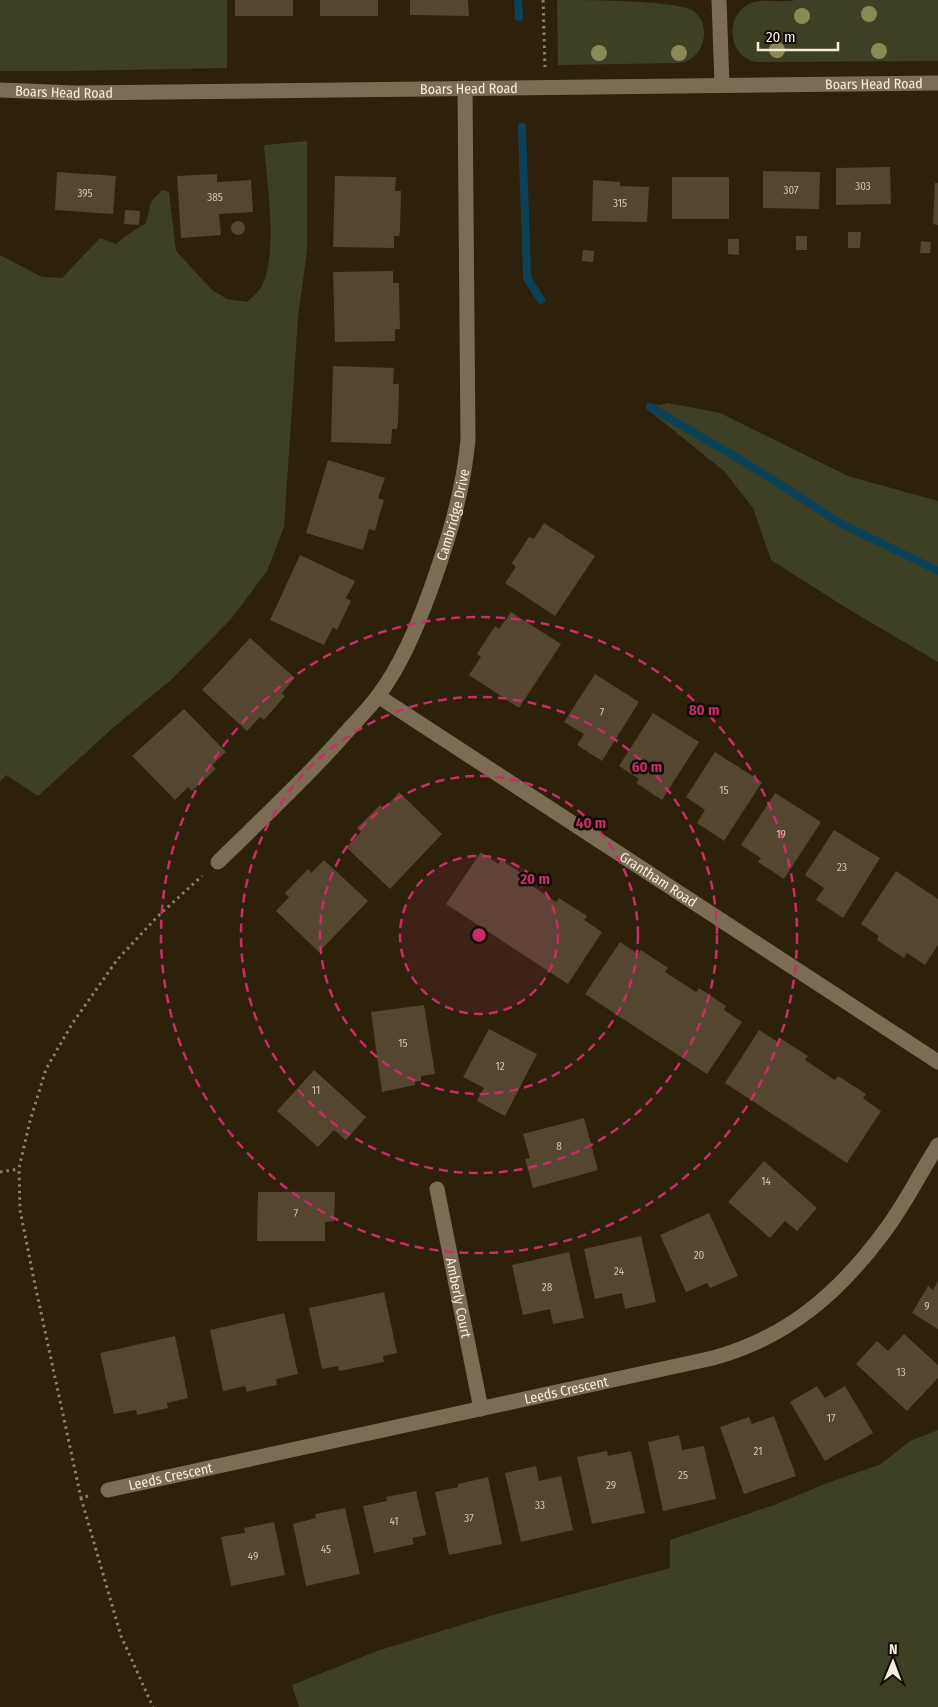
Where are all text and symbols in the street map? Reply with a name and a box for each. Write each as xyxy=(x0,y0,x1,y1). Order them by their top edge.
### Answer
scale bar xyxy=(758,20,838,52)
text: 20 m xyxy=(766,28,796,46)
street label: Boars Head Road xyxy=(825,75,923,93)
street label: Boars Head Road xyxy=(420,79,518,98)
street label: Boars Head Road xyxy=(15,82,113,102)
house number: 303 xyxy=(855,180,871,193)
house number: 307 xyxy=(784,184,799,197)
house number: 395 xyxy=(77,187,93,200)
house number: 385 xyxy=(207,191,223,204)
house number: 315 xyxy=(613,197,627,210)
street label: Cambridge Drive xyxy=(433,467,473,563)
text: 80 m xyxy=(689,701,719,719)
house number: 7 xyxy=(600,706,605,719)
text: 60 m xyxy=(632,758,662,776)
house number: 15 xyxy=(719,784,729,797)
text: 40 m xyxy=(576,814,606,832)
house number: 19 xyxy=(776,828,786,841)
street label: Grantham Road xyxy=(617,848,700,911)
house number: 23 xyxy=(837,861,847,874)
text: 20 m xyxy=(519,870,550,888)
centre of rings xyxy=(470,926,488,944)
house number: 15 xyxy=(398,1037,408,1050)
house number: 12 xyxy=(495,1060,505,1073)
house number: 11 xyxy=(312,1084,320,1097)
house number: 8 xyxy=(556,1140,562,1153)
house number: 14 xyxy=(761,1175,771,1188)
house number: 7 xyxy=(294,1207,299,1220)
house number: 20 xyxy=(694,1249,705,1262)
street label: Amberly Court xyxy=(442,1256,475,1340)
house number: 24 xyxy=(614,1265,625,1278)
house number: 28 xyxy=(542,1281,553,1294)
house number: 9 xyxy=(924,1300,930,1313)
house number: 13 xyxy=(896,1366,906,1379)
street label: Leeds Crescent xyxy=(523,1373,610,1407)
house number: 17 xyxy=(827,1412,836,1425)
house number: 21 xyxy=(754,1445,762,1458)
street label: Leeds Crescent xyxy=(127,1459,215,1494)
house number: 25 xyxy=(678,1469,688,1482)
house number: 29 xyxy=(606,1479,616,1492)
house number: 33 xyxy=(535,1499,545,1512)
house number: 37 xyxy=(464,1512,474,1525)
house number: 41 xyxy=(389,1515,399,1528)
house number: 45 xyxy=(321,1543,331,1556)
house number: 49 xyxy=(248,1550,258,1563)
north arrow xyxy=(868,1637,918,1687)
text: N xyxy=(889,1641,898,1658)

